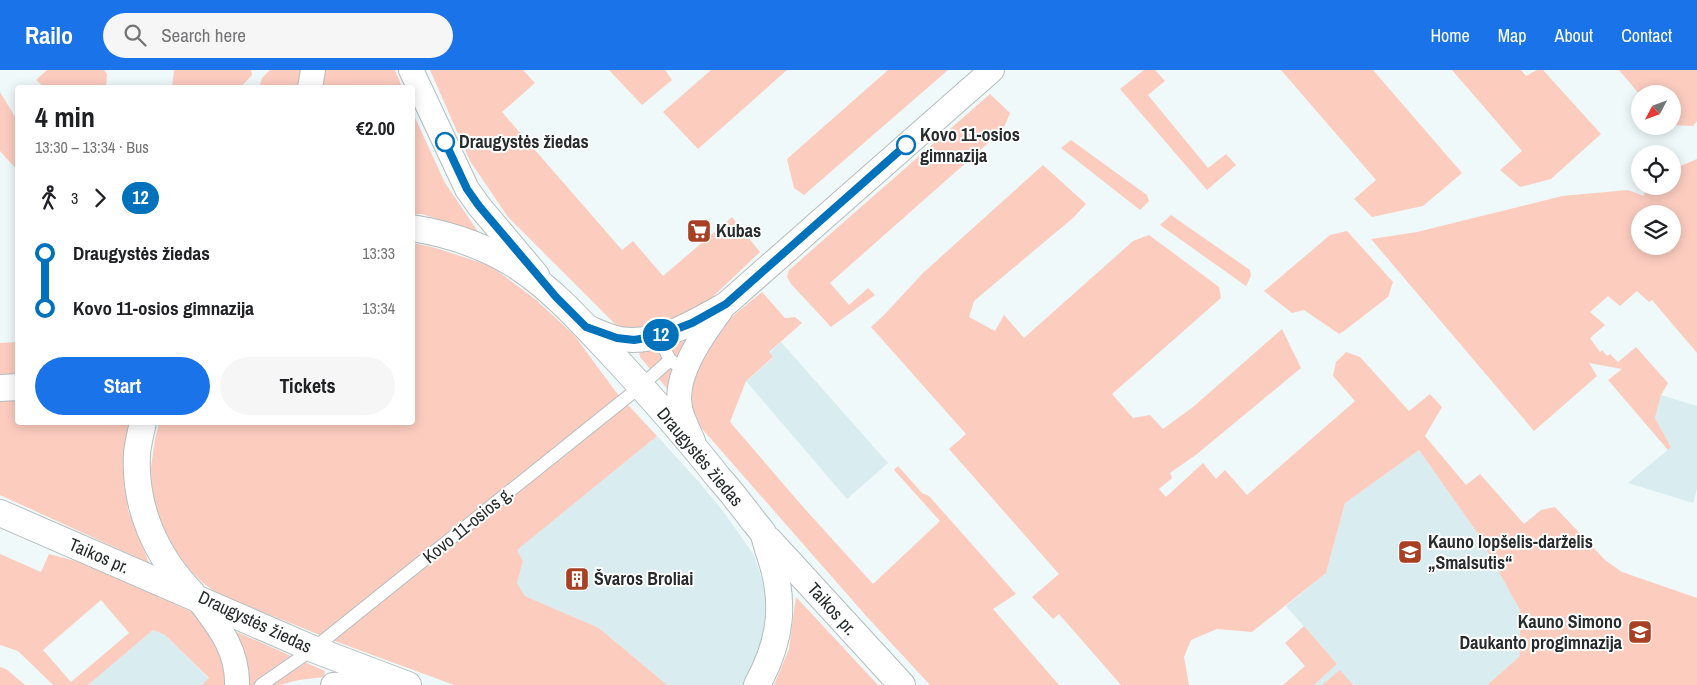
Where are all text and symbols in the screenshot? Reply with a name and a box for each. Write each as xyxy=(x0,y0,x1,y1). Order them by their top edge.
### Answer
search box xyxy=(103,13,453,58)
text: Railo xyxy=(25,19,73,51)
icon: search xyxy=(121,21,149,49)
text: Search here xyxy=(161,22,246,48)
text: Home xyxy=(1430,23,1470,48)
text: Map xyxy=(1498,23,1527,48)
text: About xyxy=(1555,23,1593,48)
text: Contact xyxy=(1621,23,1672,48)
north arrow xyxy=(1631,85,1681,135)
map controls xyxy=(1631,85,1681,255)
text: 4 min xyxy=(35,98,95,136)
text: €2.00 xyxy=(356,115,395,141)
place label: Kovo 11-osios gimnazija xyxy=(920,122,1020,168)
place label: Draugystės žiedas xyxy=(459,129,589,154)
marker: Draugystės žiedas xyxy=(435,132,455,152)
marker: Kovo 11-osios gimnazija xyxy=(896,135,916,155)
text: 13:30 – 13:34 · Bus xyxy=(35,136,149,158)
button: locate xyxy=(1631,145,1681,195)
icon: walk xyxy=(35,184,63,212)
icon: forward xyxy=(86,184,114,212)
text: 12 xyxy=(132,185,149,210)
text: 3 xyxy=(71,187,78,209)
button: layers xyxy=(1631,205,1681,255)
supermarket icon: Kubas xyxy=(686,218,712,244)
place label: Kubas xyxy=(716,218,761,243)
text: Draugystės žiedas xyxy=(73,240,210,266)
text: 13:33 xyxy=(362,242,395,264)
text: Kovo 11-osios gimnazija xyxy=(73,295,254,321)
text: 13:34 xyxy=(362,297,395,319)
line badge: 12 xyxy=(638,319,684,351)
text: 12 xyxy=(653,322,669,347)
button: Start xyxy=(35,357,210,415)
button: Tickets xyxy=(220,357,395,415)
street label: Draugystės žiedas xyxy=(652,402,749,512)
street label: Kovo 11-osios g. xyxy=(417,480,518,569)
place label: Kauno lopšelis-darželis „Smalsutis“ xyxy=(1428,529,1593,575)
street label: Taikos pr. xyxy=(65,532,133,579)
school or university icon: Kauno lopšelis-darželis „Smalsutis“ xyxy=(1397,539,1423,565)
building icon: Švaros Broliai xyxy=(564,566,590,592)
place label: Švaros Broliai xyxy=(594,566,693,591)
street label: Taikos pr. xyxy=(802,577,863,641)
street label: Draugystės žiedas xyxy=(195,584,316,659)
place label: Kauno Simono Daukanto progimnazija xyxy=(1460,609,1623,655)
school or university icon: Kauno Simono Daukanto progimnazija xyxy=(1627,619,1653,645)

